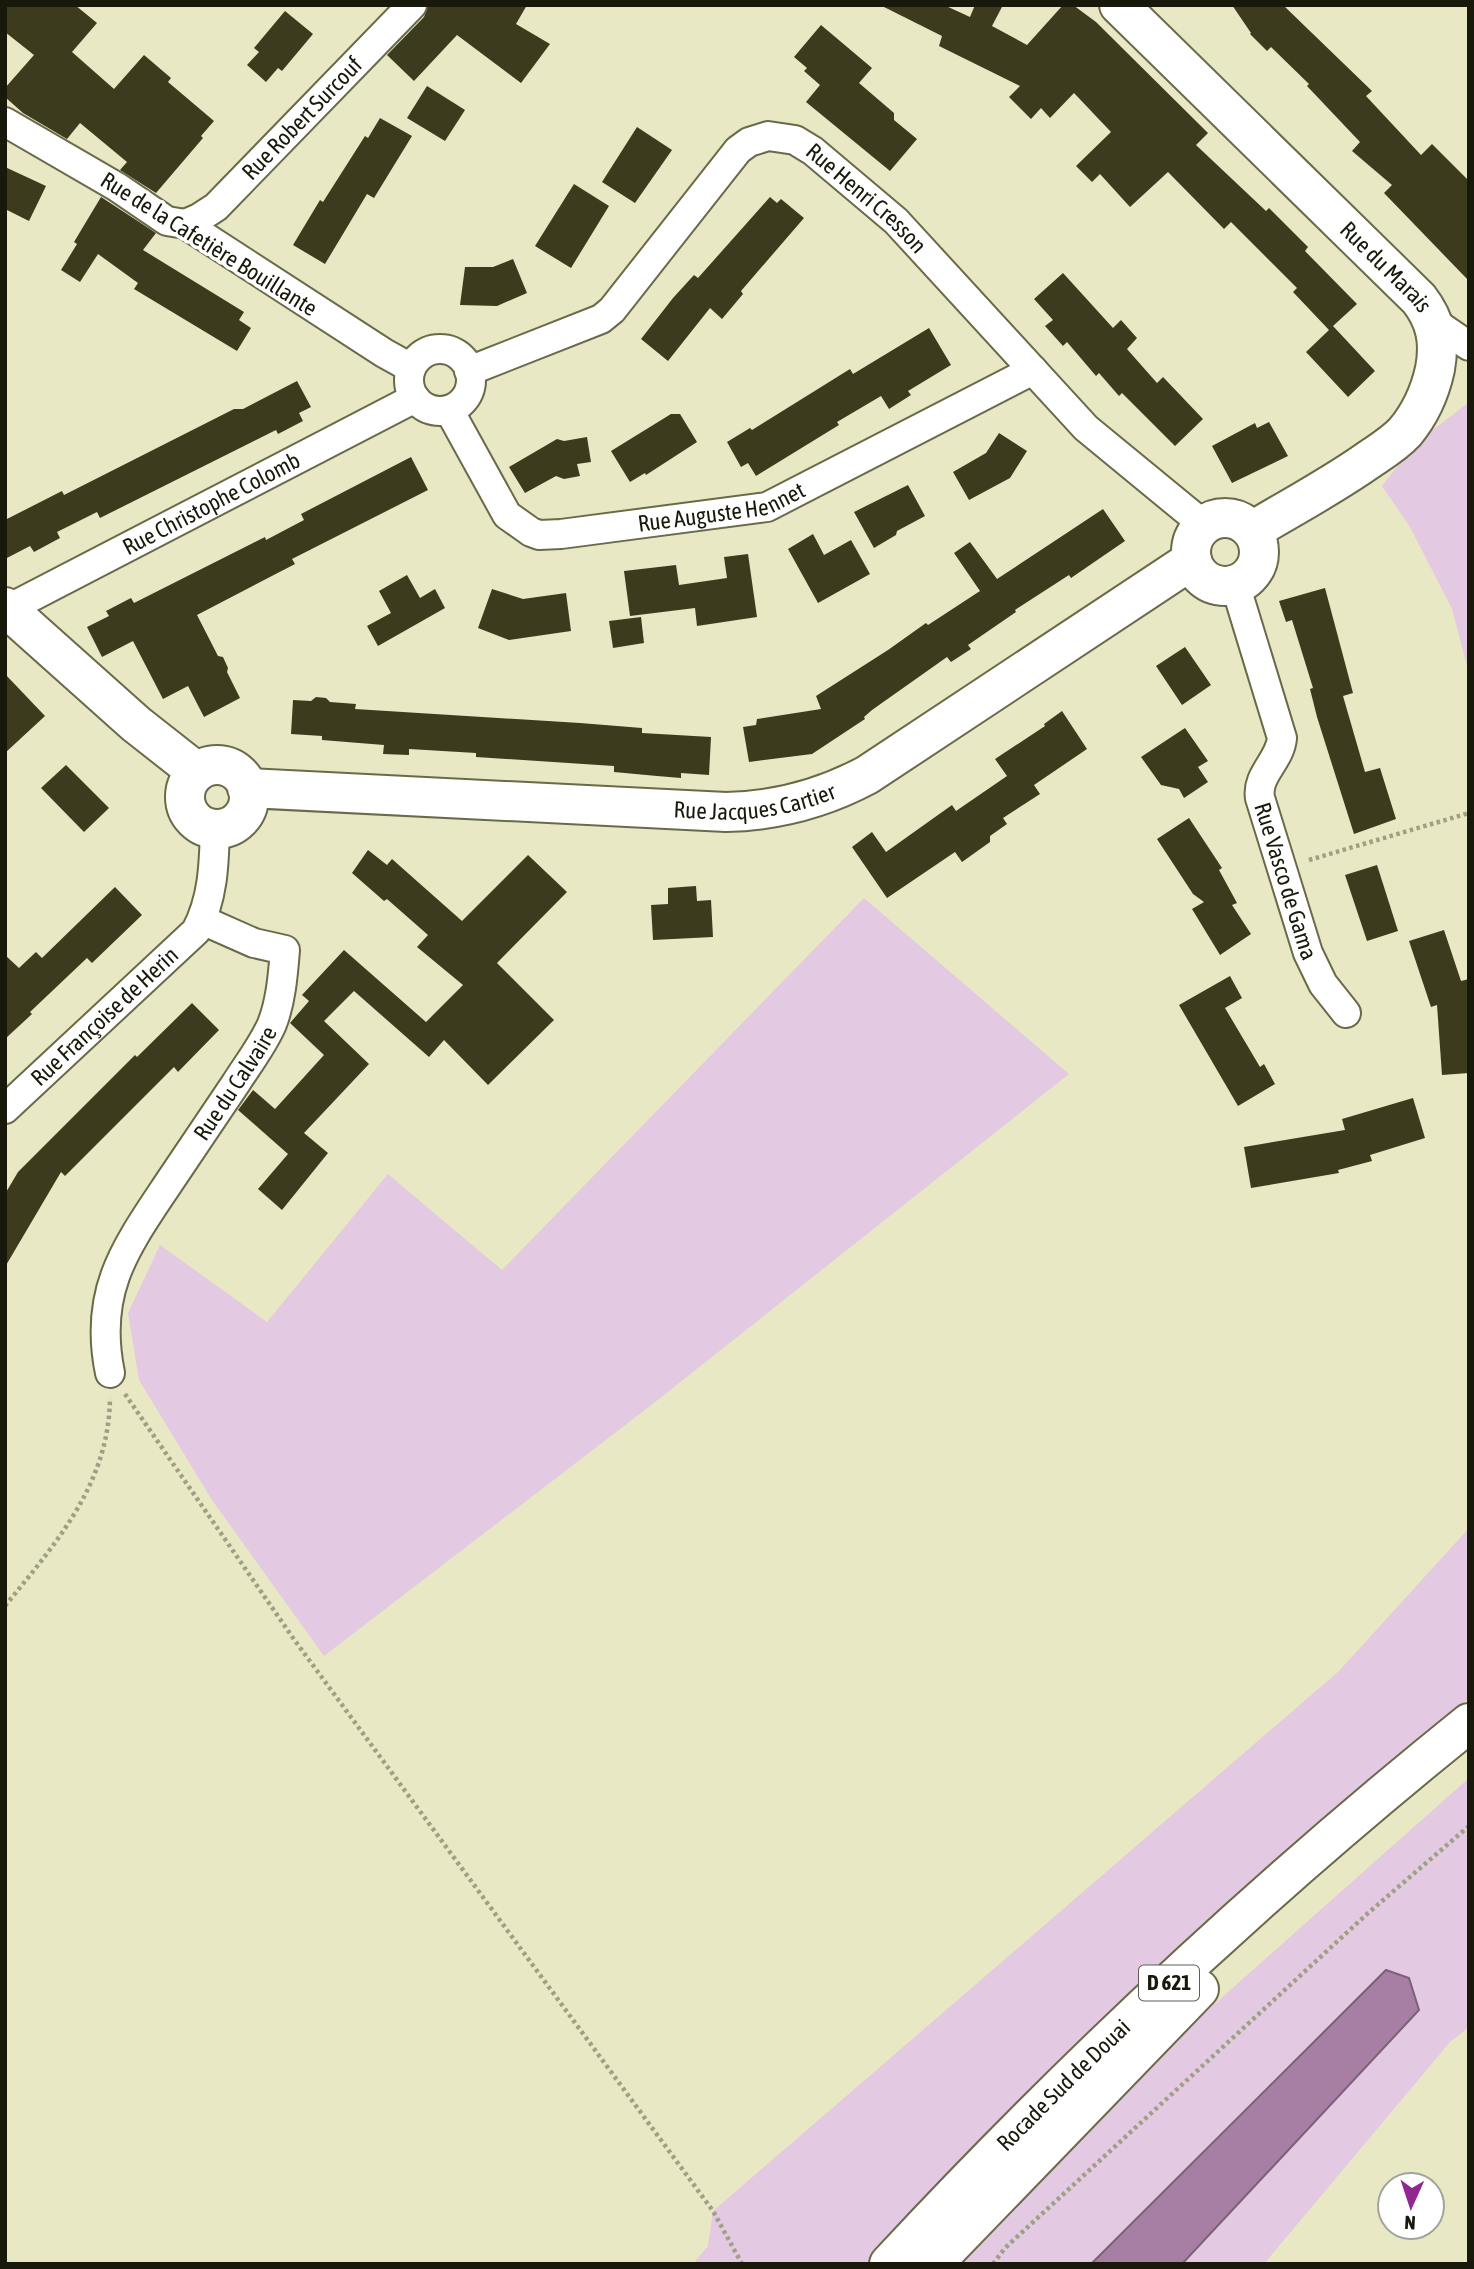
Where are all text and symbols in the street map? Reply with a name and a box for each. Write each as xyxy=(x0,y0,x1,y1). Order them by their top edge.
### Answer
street label: Rue Robert Surcouf xyxy=(237,52,367,185)
street label: Rue Henri Cresson xyxy=(801,138,932,258)
street label: Rue de la Cafetière Bouillante xyxy=(96,167,322,321)
street label: Rue du Marais xyxy=(1335,216,1437,317)
street label: Rue Christophe Colomb xyxy=(118,447,304,560)
street label: Rue Auguste Hennet xyxy=(636,477,809,537)
street label: Rue Jacques Cartier xyxy=(673,778,840,825)
street label: Rue Vasco de Gama xyxy=(1249,799,1322,964)
street label: Rue Françoise de Herin xyxy=(26,942,183,1091)
street label: Rue du Calvaire xyxy=(188,1022,282,1145)
road number: D 621 xyxy=(1139,1966,1199,2000)
street label: Rocade Sud de Douai xyxy=(992,2014,1135,2156)
north arrow xyxy=(1376,2171,1446,2241)
text: N xyxy=(1404,2212,1416,2234)

